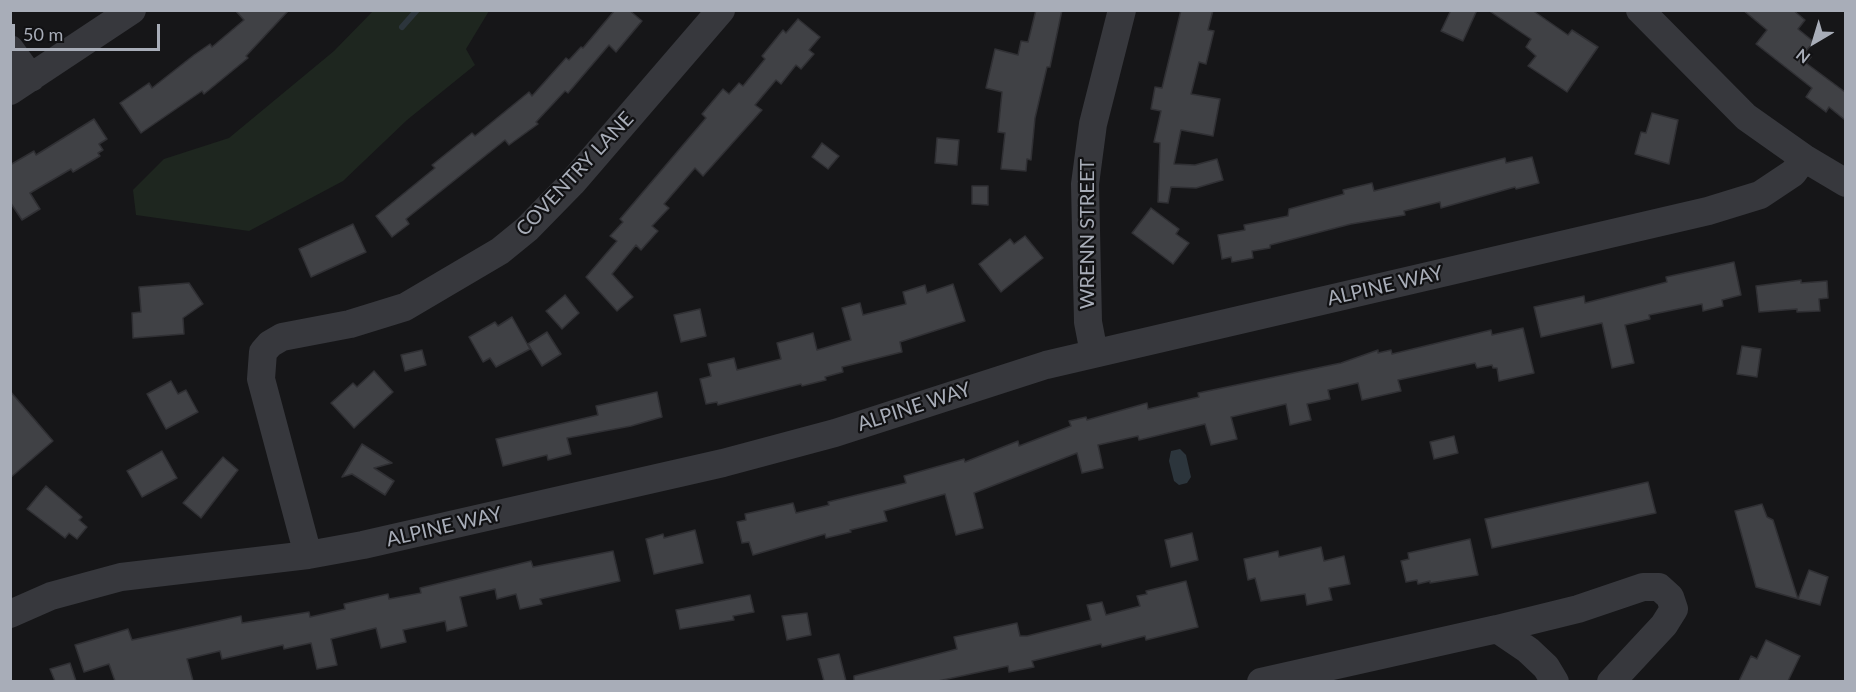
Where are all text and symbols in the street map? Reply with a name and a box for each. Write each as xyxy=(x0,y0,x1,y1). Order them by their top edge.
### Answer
scale bar xyxy=(15,12,164,50)
north arrow xyxy=(1784,12,1844,72)
text: 50 m xyxy=(23,23,63,45)
text: N xyxy=(1792,45,1813,68)
street label: COVENTRY LANE xyxy=(511,107,639,241)
street label: WRENN STREET xyxy=(1076,159,1100,309)
street label: ALPINE WAY xyxy=(1325,261,1445,311)
street label: ALPINE WAY xyxy=(854,377,974,437)
street label: ALPINE WAY xyxy=(384,502,504,552)

